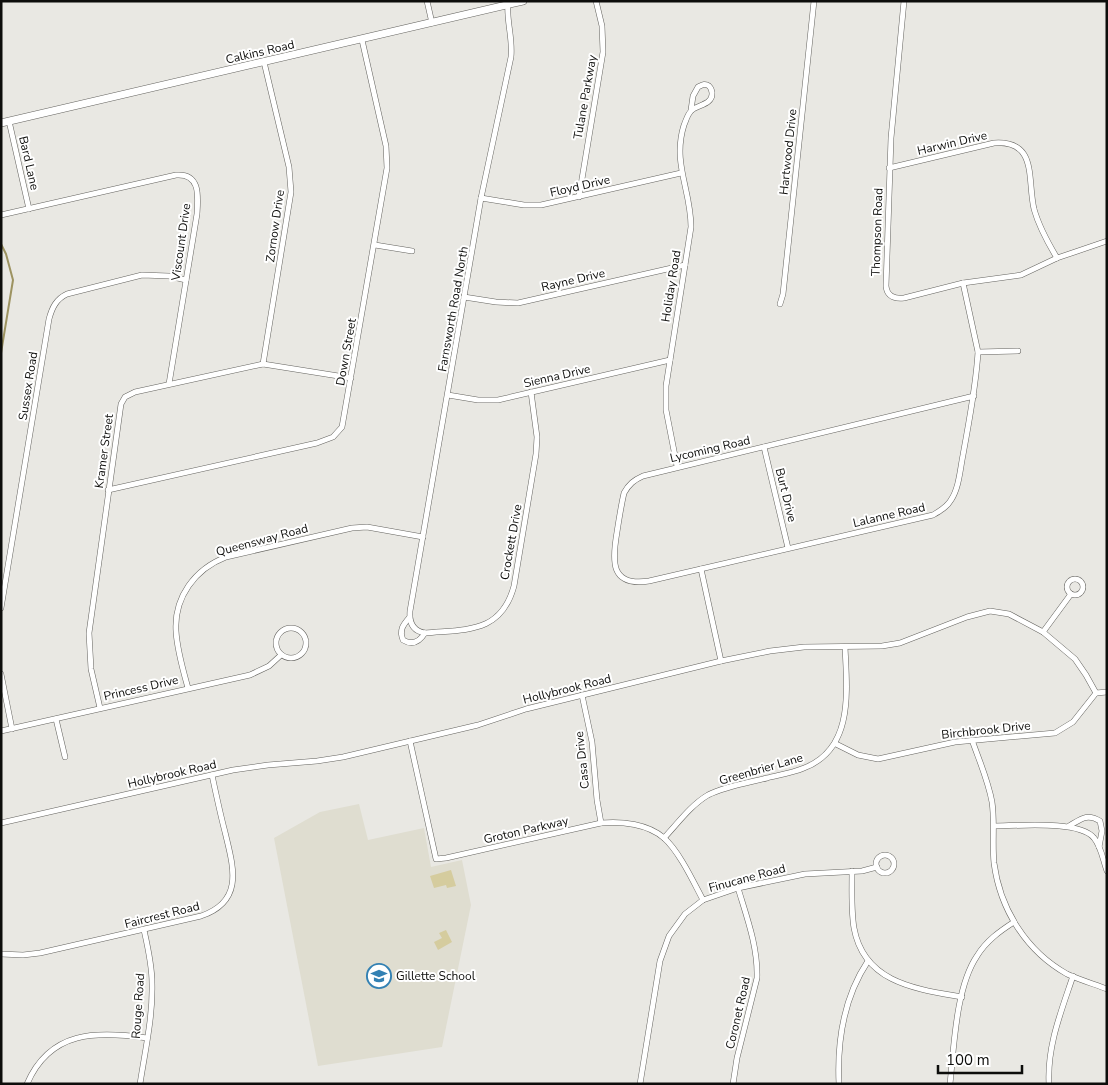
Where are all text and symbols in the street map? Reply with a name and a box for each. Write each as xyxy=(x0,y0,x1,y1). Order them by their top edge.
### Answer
street label: Calkins Road xyxy=(224,36,296,68)
street label: Tulane Parkway xyxy=(570,53,600,140)
street label: Hartwood Drive xyxy=(776,108,800,196)
street label: Harwin Drive xyxy=(915,127,989,159)
street label: Bard Lane xyxy=(15,134,43,192)
street label: Floyd Drive xyxy=(548,171,612,201)
street label: Thompson Road xyxy=(867,188,887,276)
street label: Zornow Drive xyxy=(262,189,288,263)
street label: Viscount Drive xyxy=(167,202,194,283)
street label: Farnsworth Road North xyxy=(434,245,472,373)
street label: Holiday Road xyxy=(657,249,685,323)
street label: Rayne Drive xyxy=(539,265,607,295)
street label: Down Street xyxy=(332,316,360,387)
street label: Sussex Road xyxy=(15,351,41,421)
street label: Sienna Drive xyxy=(522,361,592,391)
street label: Kramer Street xyxy=(91,412,117,489)
street label: Lycoming Road xyxy=(668,432,752,466)
street label: Burt Drive xyxy=(772,466,800,524)
street label: Lalanne Road xyxy=(851,499,927,531)
street label: Crockett Drive xyxy=(496,503,526,581)
street label: Queensway Road xyxy=(214,520,310,560)
street label: Hollybrook Road xyxy=(521,670,613,708)
street label: Princess Drive xyxy=(102,672,180,704)
street label: Birchbrook Drive xyxy=(941,717,1031,743)
street label: Casa Drive xyxy=(571,730,593,790)
street label: Greenbrier Lane xyxy=(717,749,805,789)
street label: Hollybrook Road xyxy=(126,756,218,792)
street label: Groton Parkway xyxy=(482,812,571,848)
street label: Finucane Road xyxy=(707,860,787,896)
street label: Faircrest Road xyxy=(123,898,201,932)
school or university icon: Gillette School xyxy=(366,963,392,989)
place label: Gillette School xyxy=(396,968,476,984)
street label: Rouge Road xyxy=(128,973,148,1039)
street label: Coronet Road xyxy=(722,975,754,1051)
scale bar xyxy=(938,1042,1022,1074)
text: 100 m xyxy=(946,1050,990,1070)

